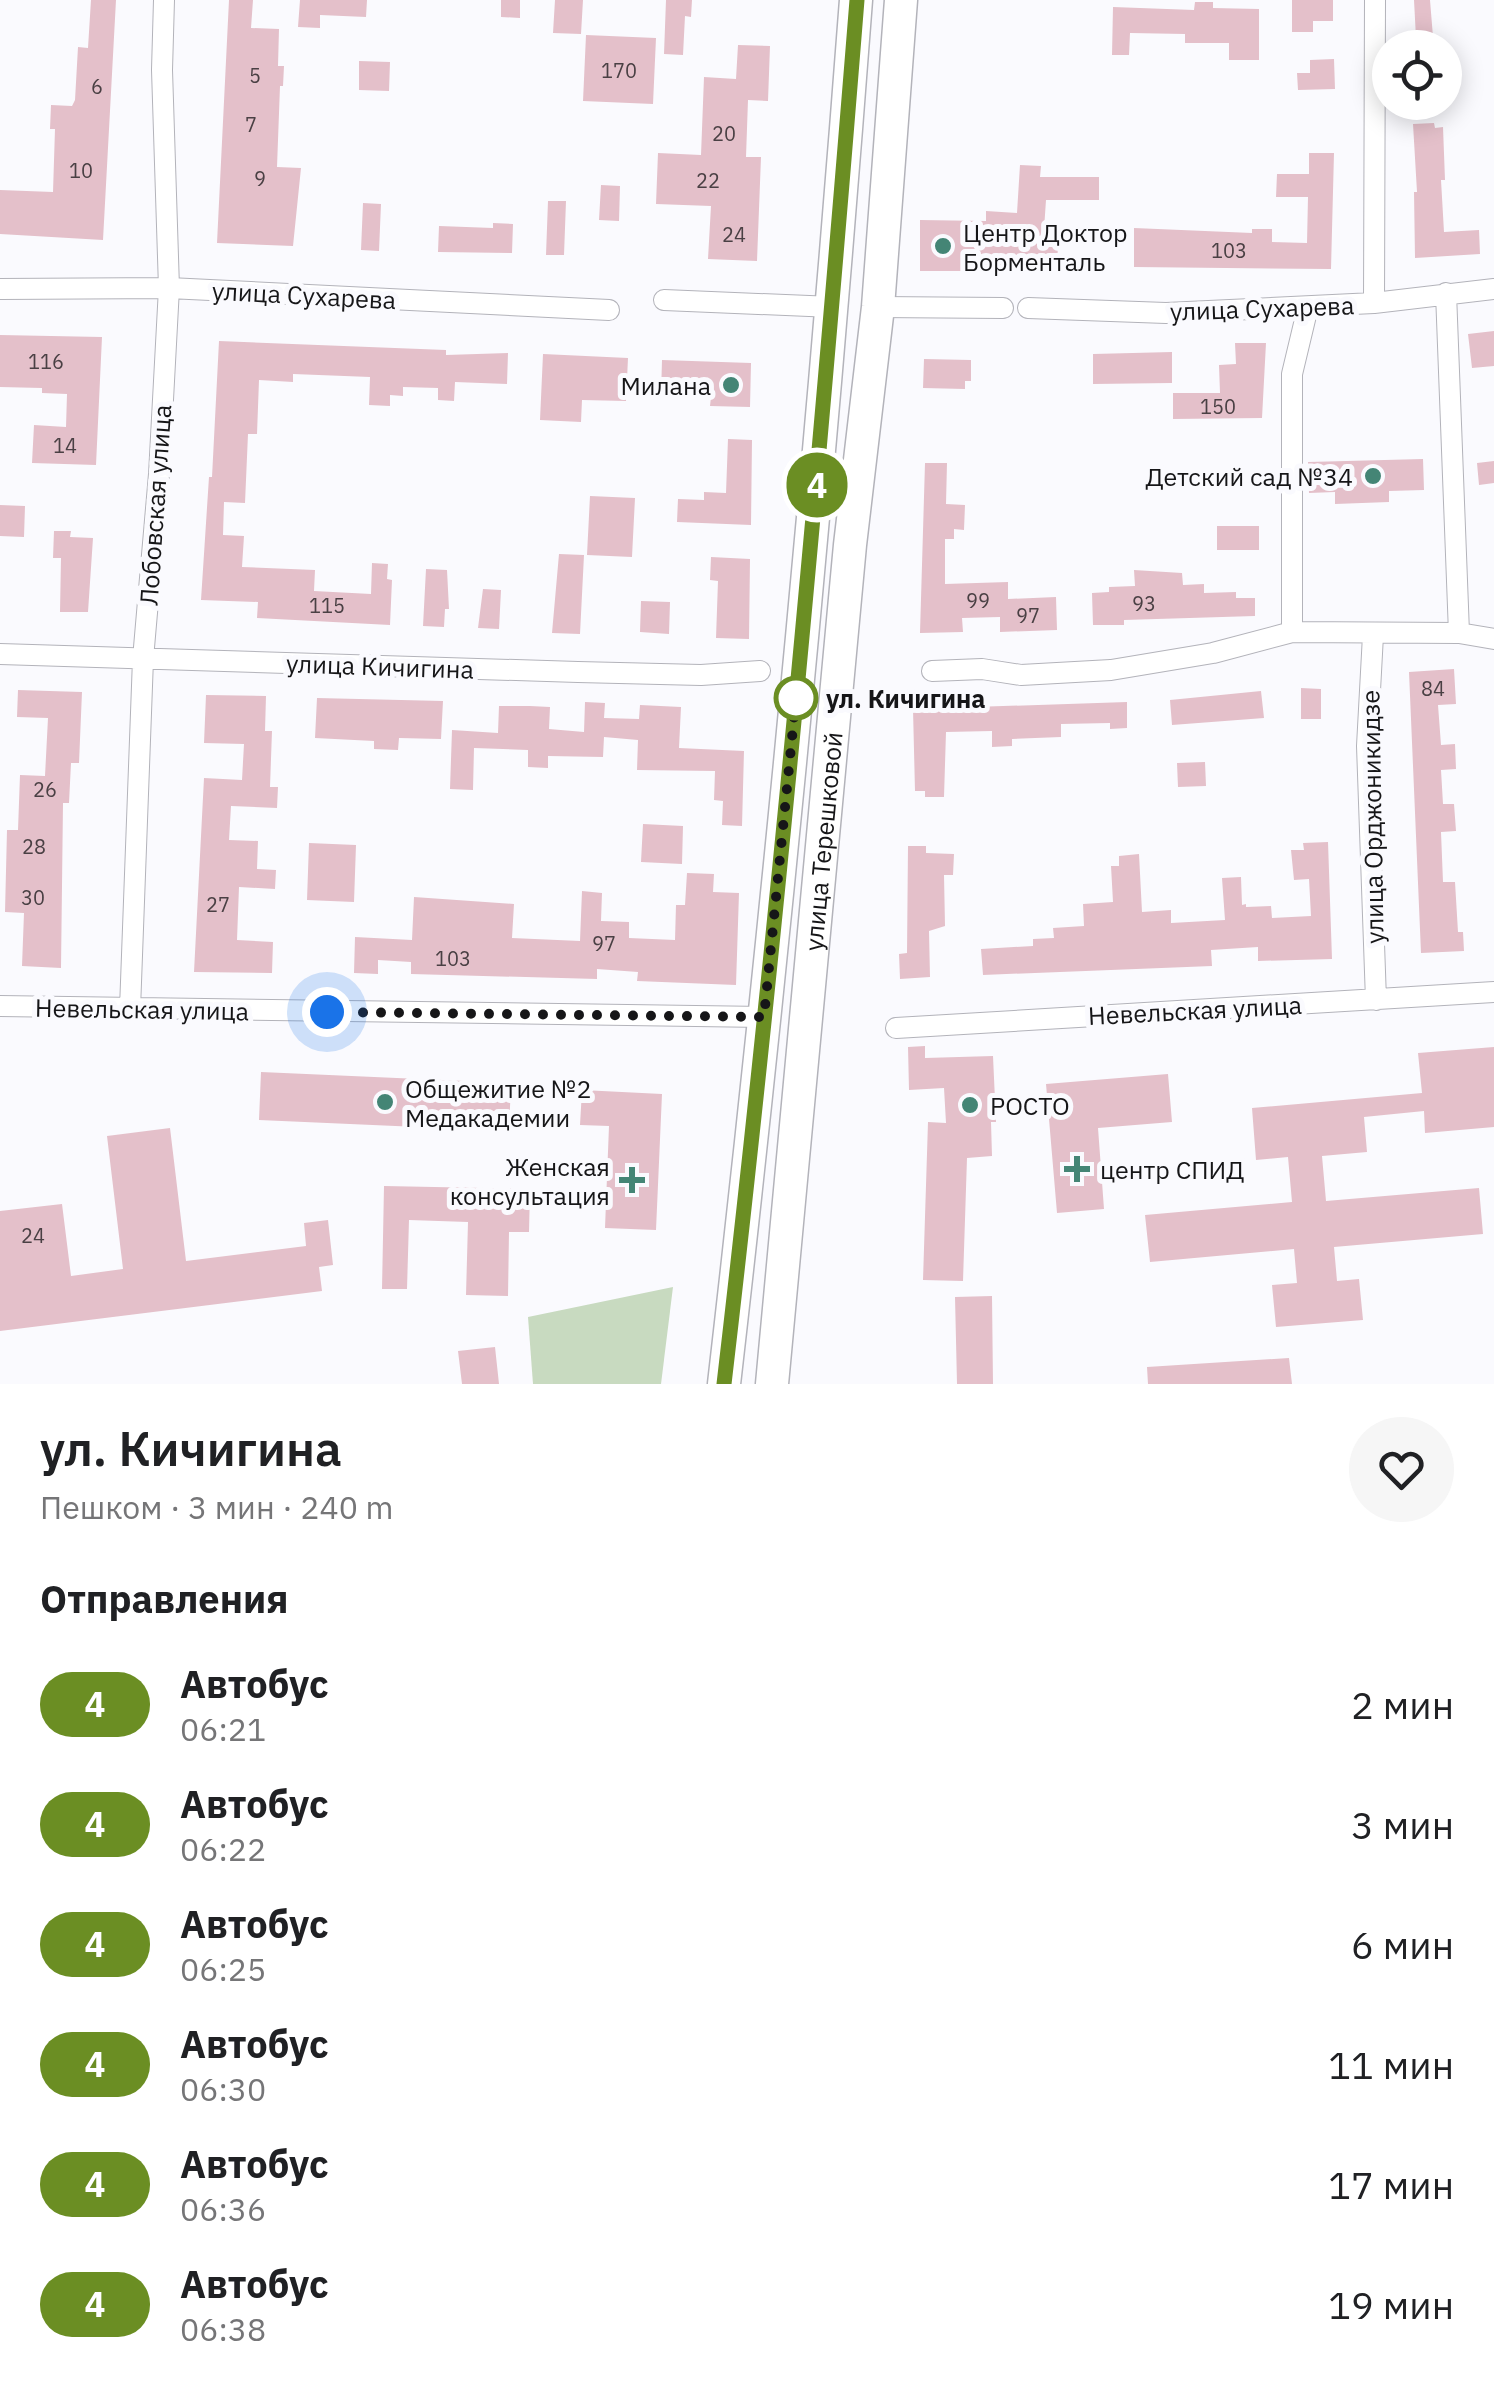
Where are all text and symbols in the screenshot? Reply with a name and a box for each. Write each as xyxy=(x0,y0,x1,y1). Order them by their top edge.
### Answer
map controls xyxy=(1372,30,1462,120)
button: locate xyxy=(1372,30,1462,120)
house number: 170 xyxy=(601,57,637,84)
house number: 5 xyxy=(249,62,261,89)
house number: 6 xyxy=(91,73,103,100)
house number: 7 xyxy=(245,111,257,138)
house number: 20 xyxy=(712,120,736,147)
house number: 10 xyxy=(69,157,93,184)
house number: 9 xyxy=(254,165,266,192)
house number: 22 xyxy=(696,167,720,194)
place label: Центр Доктор Борменталь xyxy=(963,216,1128,278)
house number: 24 xyxy=(722,221,746,248)
marker: Центр Доктор Борменталь xyxy=(932,235,954,257)
house number: 103 xyxy=(1211,237,1247,264)
street label: улица Сухарева xyxy=(211,274,397,316)
street label: улица Сухарева xyxy=(1169,288,1355,328)
house number: 116 xyxy=(28,348,64,375)
place label: Милана xyxy=(620,369,711,402)
marker: Милана xyxy=(720,374,742,396)
house number: 150 xyxy=(1200,393,1236,420)
street label: Лобовская улица xyxy=(132,403,178,607)
house number: 14 xyxy=(53,432,77,459)
line badge: 4 xyxy=(784,452,850,518)
place label: Детский сад №34 xyxy=(1145,460,1353,493)
text: 4 xyxy=(806,462,828,508)
marker: Детский сад №34 xyxy=(1362,465,1384,487)
house number: 99 xyxy=(966,587,990,614)
house number: 93 xyxy=(1132,590,1156,617)
house number: 115 xyxy=(309,592,345,619)
house number: 97 xyxy=(1016,602,1040,629)
street label: улица Кичигина xyxy=(286,646,474,686)
house number: 84 xyxy=(1421,675,1445,702)
marker: ул. Кичигина xyxy=(775,677,817,719)
place label: ул. Кичигина xyxy=(826,682,986,715)
street label: улица Орджоникидзе xyxy=(1353,690,1391,944)
street label: улица Терешковой xyxy=(796,730,849,952)
house number: 26 xyxy=(33,776,57,803)
house number: 28 xyxy=(22,833,46,860)
house number: 30 xyxy=(21,884,45,911)
house number: 27 xyxy=(206,891,230,918)
house number: 97 xyxy=(592,930,616,957)
house number: 103 xyxy=(435,945,471,972)
your location xyxy=(302,987,352,1037)
street label: Невельская улица xyxy=(1087,988,1303,1032)
street label: Невельская улица xyxy=(35,991,249,1027)
place label: Общежитие №2 Медакадемии xyxy=(405,1072,592,1134)
place label: РОСТО xyxy=(990,1089,1070,1122)
marker: Общежитие №2 Медакадемии xyxy=(374,1091,396,1113)
marker: РОСТО xyxy=(959,1094,981,1116)
place label: Женская консультация xyxy=(450,1150,610,1212)
place label: центр СПИД xyxy=(1100,1153,1244,1186)
marker: центр СПИД xyxy=(1064,1156,1090,1182)
marker: Женская консультация xyxy=(619,1167,645,1193)
house number: 24 xyxy=(21,1222,45,1249)
text: ул. Кичигина xyxy=(40,1417,342,1479)
button: heart xyxy=(1349,1417,1454,1522)
text: Пешком · 3 мин · 240 m xyxy=(40,1486,393,1528)
text: Отправления xyxy=(40,1574,288,1623)
text: Автобус xyxy=(180,1659,329,1708)
text: 2 мин xyxy=(1351,1680,1454,1729)
text: 4 xyxy=(84,1681,106,1727)
text: 06:21 xyxy=(180,1708,266,1750)
text: Автобус xyxy=(180,1779,329,1828)
text: 3 мин xyxy=(1351,1800,1454,1849)
text: 4 xyxy=(84,1801,106,1847)
text: 06:22 xyxy=(180,1828,266,1870)
text: Автобус xyxy=(180,1899,329,1948)
text: 6 мин xyxy=(1351,1920,1454,1969)
text: 4 xyxy=(84,1921,106,1967)
text: 06:25 xyxy=(180,1948,266,1990)
text: Автобус xyxy=(180,2019,329,2068)
text: 11 мин xyxy=(1328,2040,1454,2089)
text: 4 xyxy=(84,2041,106,2087)
text: 06:30 xyxy=(180,2068,266,2110)
text: Автобус xyxy=(180,2139,329,2188)
text: 17 мин xyxy=(1328,2160,1454,2209)
text: 4 xyxy=(84,2161,106,2207)
text: 06:36 xyxy=(180,2188,266,2230)
text: Автобус xyxy=(180,2259,329,2308)
text: 19 мин xyxy=(1328,2280,1454,2329)
text: 4 xyxy=(84,2281,106,2327)
text: 06:38 xyxy=(180,2308,266,2350)

